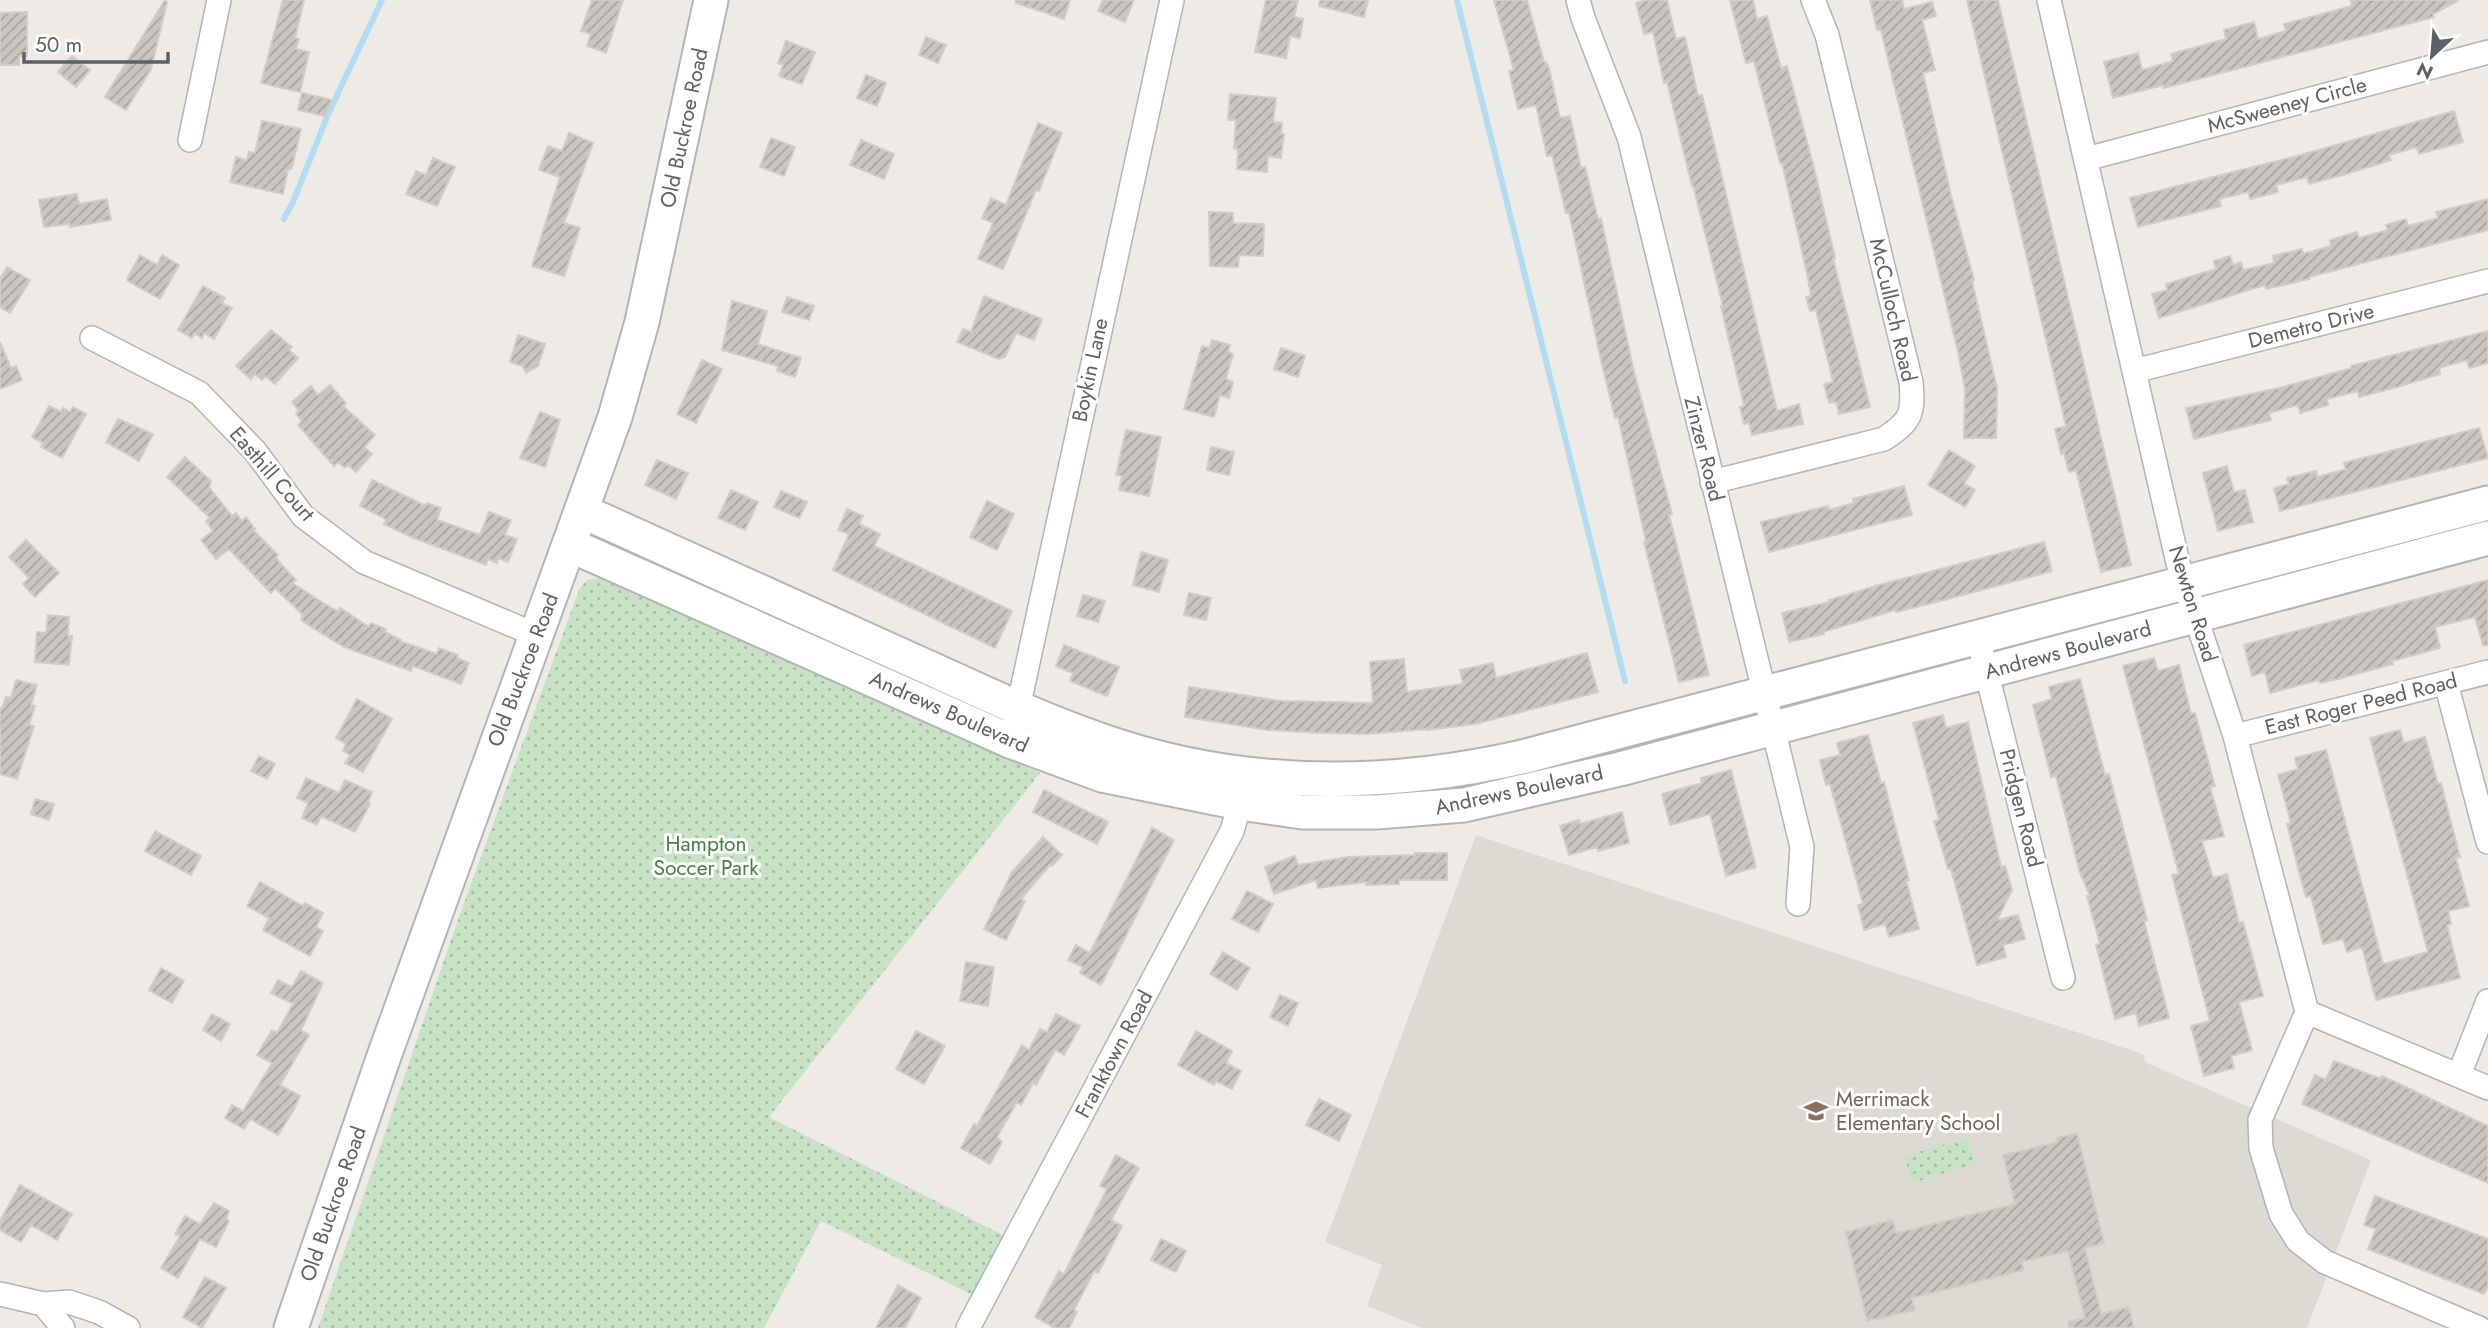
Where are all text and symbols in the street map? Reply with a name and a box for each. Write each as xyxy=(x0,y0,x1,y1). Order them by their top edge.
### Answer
scale bar xyxy=(24,21,168,65)
north arrow xyxy=(2397,21,2467,91)
text: 50 m xyxy=(35,30,82,60)
street label: Old Buckroe Road xyxy=(652,45,716,211)
text: N xyxy=(2412,55,2437,86)
street label: McSweeney Circle xyxy=(2204,69,2370,141)
street label: McCulloch Road xyxy=(1862,235,1924,385)
street label: Demetro Drive xyxy=(2245,296,2377,356)
street label: Boykin Lane xyxy=(1064,315,1116,425)
street label: Zinzer Road xyxy=(1677,394,1731,504)
street label: Easthill Court xyxy=(222,420,322,528)
street label: Newton Road xyxy=(2161,542,2225,666)
street label: Old Buckroe Road xyxy=(480,589,566,751)
street label: Andrews Boulevard xyxy=(1981,613,2155,687)
street label: Andrews Boulevard xyxy=(865,663,1033,761)
street label: East Roger Peed Road xyxy=(2262,666,2460,742)
street label: Pridgen Road xyxy=(1992,746,2050,870)
street label: Andrews Boulevard xyxy=(1432,758,1606,822)
park label: Hampton Soccer Park xyxy=(654,829,759,883)
street label: Franktown Road xyxy=(1068,985,1160,1123)
place label: Merrimack Elementary School xyxy=(1836,1084,2000,1138)
school or university icon: Merrimack Elementary School xyxy=(1802,1097,1830,1125)
street label: Old Buckroe Road xyxy=(292,1122,374,1286)

